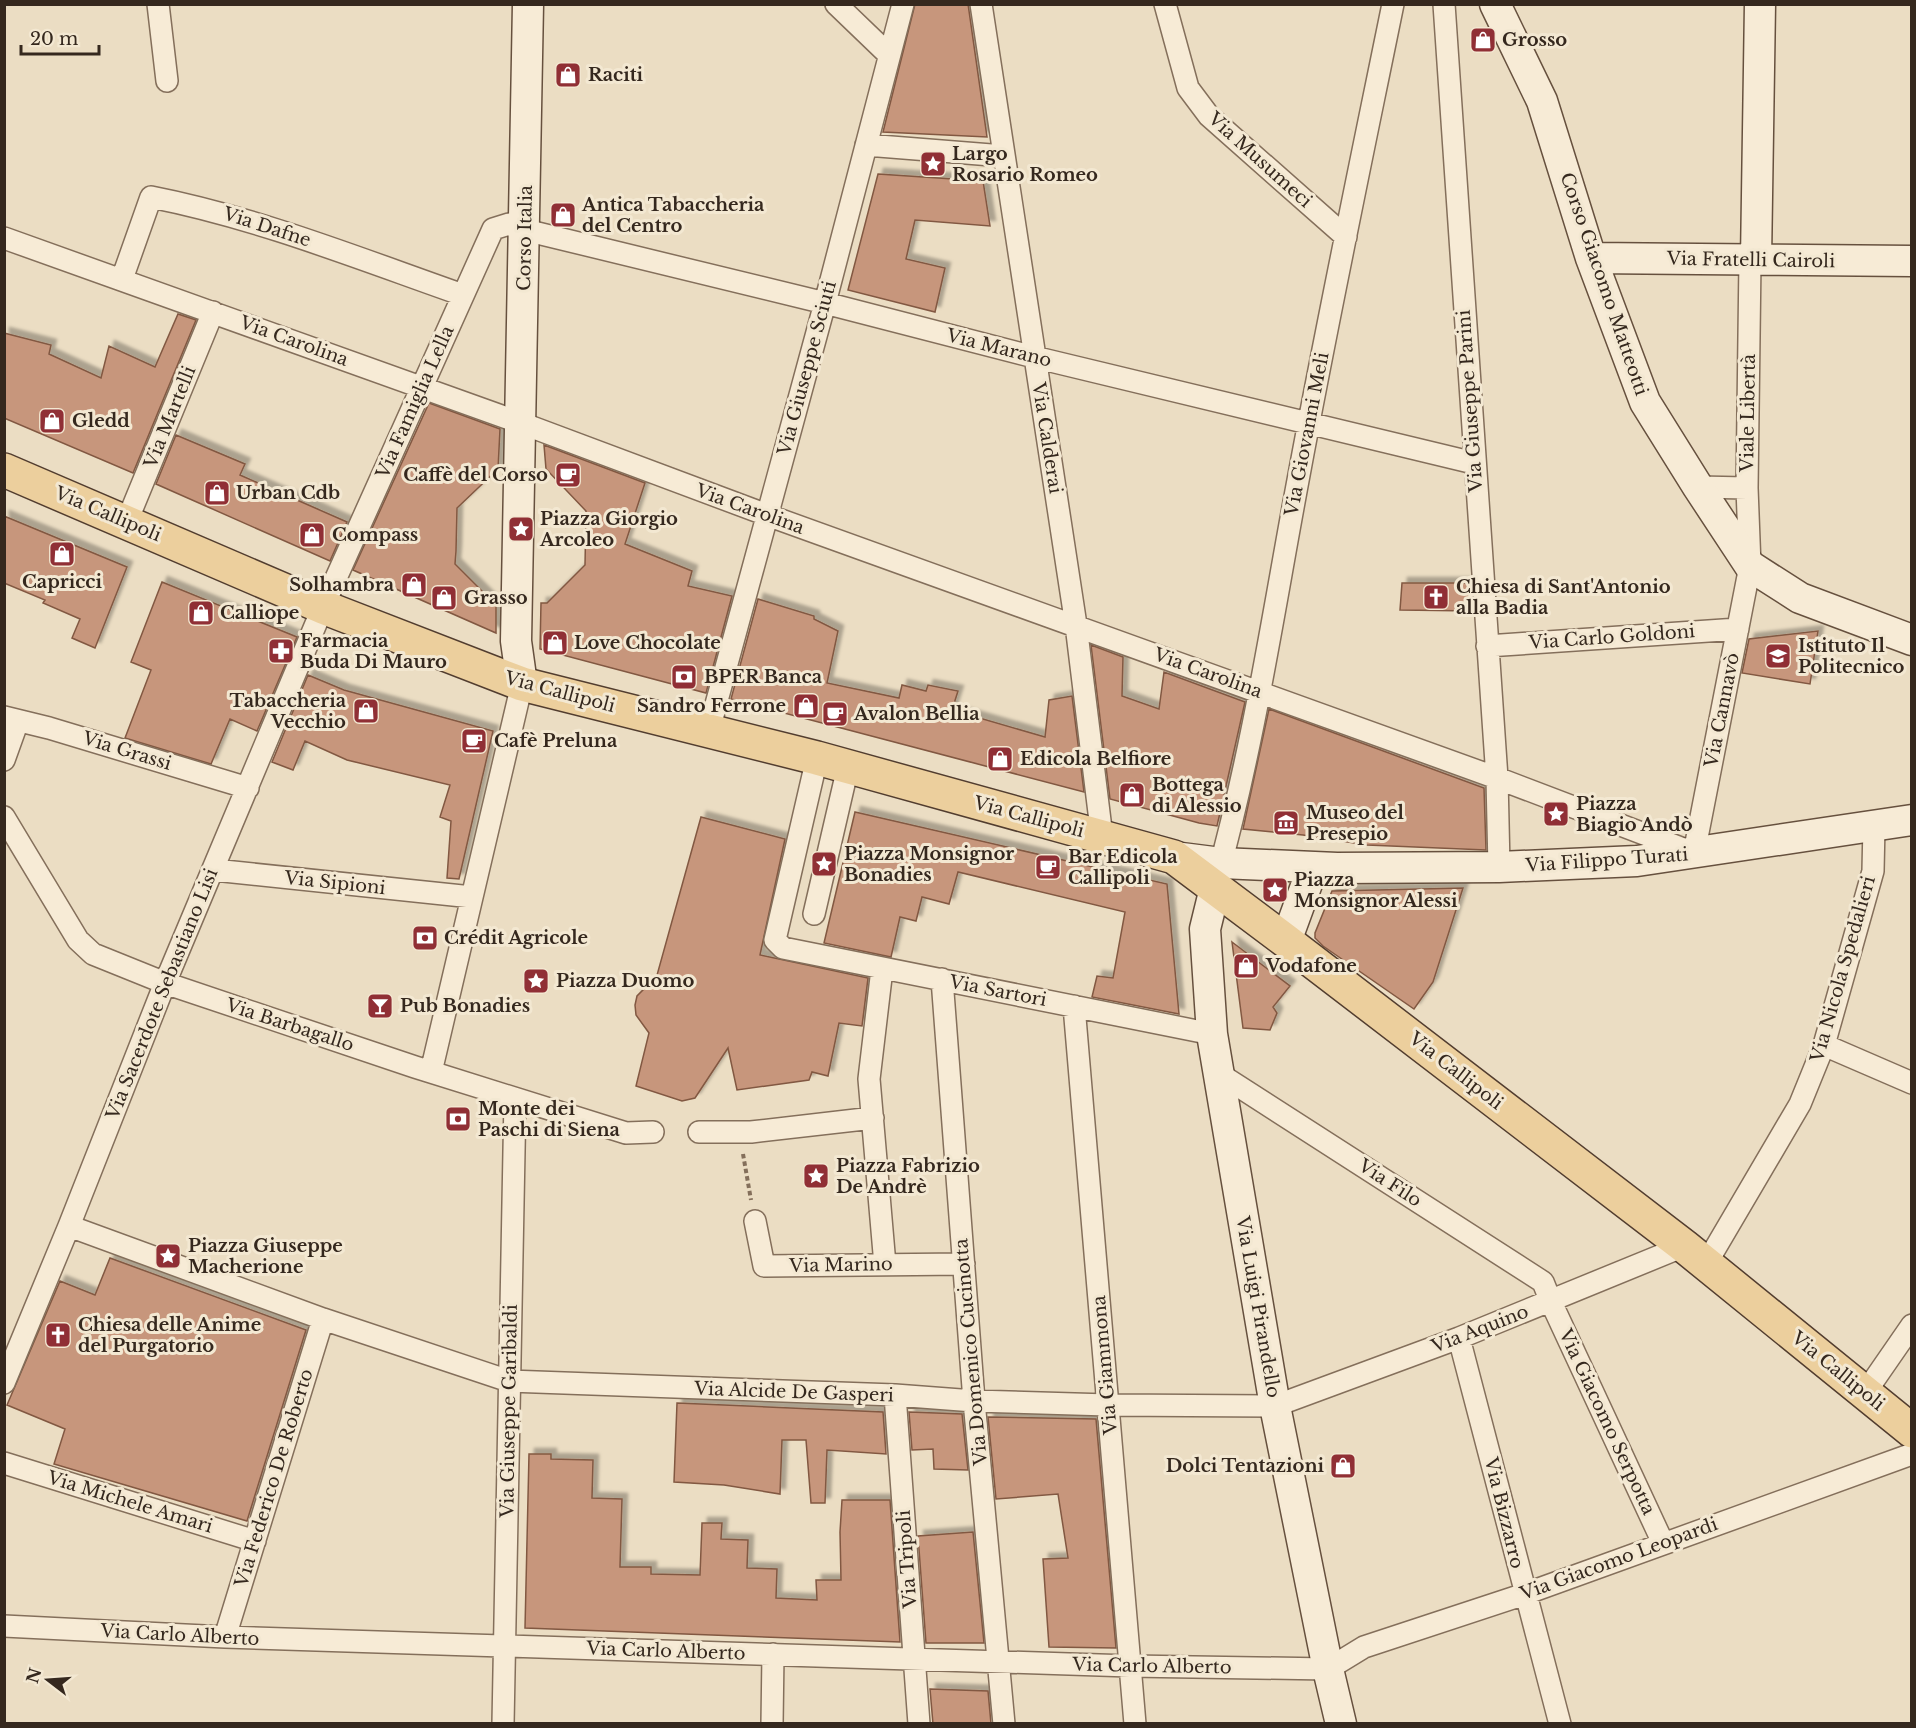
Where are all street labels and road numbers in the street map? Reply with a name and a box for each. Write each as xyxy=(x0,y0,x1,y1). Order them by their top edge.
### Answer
street label: Via Musumeci xyxy=(1203,107,1316,212)
street label: Corso Giacomo Matteotti xyxy=(1555,170,1653,398)
street label: Corso Italia xyxy=(513,185,537,291)
street label: Via Dafne xyxy=(219,202,314,252)
street label: Via Fratelli Cairoli xyxy=(1666,248,1835,272)
street label: Via Giuseppe Sciuti xyxy=(773,278,841,459)
street label: Via Giuseppe Parini xyxy=(1453,309,1487,494)
street label: Via Carolina xyxy=(236,311,351,371)
street label: Via Famiglia Lella xyxy=(371,322,459,483)
street label: Via Marano xyxy=(943,324,1054,372)
street label: Via Giovanni Meli xyxy=(1280,350,1334,519)
street label: Viale Libertà xyxy=(1736,354,1760,473)
street label: Via Martelli xyxy=(139,363,200,472)
street label: Via Calderai xyxy=(1027,380,1067,495)
street label: Via Carolina xyxy=(692,479,807,539)
street label: Via Callipoli xyxy=(51,481,164,546)
street label: Via Carlo Goldoni xyxy=(1527,620,1696,654)
street label: Via Carolina xyxy=(1150,643,1265,703)
street label: Via Cannavò xyxy=(1700,651,1744,770)
street label: Via Callipoli xyxy=(501,666,618,717)
street label: Via Grassi xyxy=(79,727,174,775)
street label: Via Callipoli xyxy=(970,791,1087,842)
street label: Via Filippo Turati xyxy=(1524,843,1689,877)
street label: Via Sacerdote Sebastiano Lisi xyxy=(101,865,223,1124)
street label: Via Sipioni xyxy=(282,867,387,899)
street label: Via Nicola Spedalieri xyxy=(1806,873,1880,1066)
street label: Via Sartori xyxy=(947,971,1048,1011)
street label: Via Barbagallo xyxy=(222,994,357,1056)
street label: Via Callipoli xyxy=(1404,1027,1507,1115)
street label: Via Filo xyxy=(1353,1154,1426,1212)
street label: Via Luigi Pirandello xyxy=(1231,1214,1285,1399)
street label: Via Domenico Cucinotta xyxy=(950,1238,992,1467)
street label: Via Marino xyxy=(788,1253,893,1277)
street label: Via Giammona xyxy=(1088,1294,1122,1436)
street label: Via Aquino xyxy=(1427,1300,1532,1358)
street label: Via Giuseppe Garibaldi xyxy=(496,1304,522,1519)
street label: Via Giacomo Serpotta xyxy=(1554,1325,1660,1518)
street label: Via Callipoli xyxy=(1786,1326,1889,1415)
street label: Via Federico De Roberto xyxy=(230,1366,318,1591)
street label: Via Alcide De Gasperi xyxy=(693,1377,894,1406)
street label: Via Bizzarro xyxy=(1479,1454,1528,1571)
street label: Via Michele Amari xyxy=(44,1466,215,1538)
street label: Via Tripoli xyxy=(893,1509,921,1610)
street label: Via Giacomo Leopardi xyxy=(1516,1513,1721,1605)
street label: Via Carlo Alberto xyxy=(99,1620,260,1650)
street label: Via Carlo Alberto xyxy=(585,1637,746,1665)
street label: Via Carlo Alberto xyxy=(1071,1654,1232,1678)

